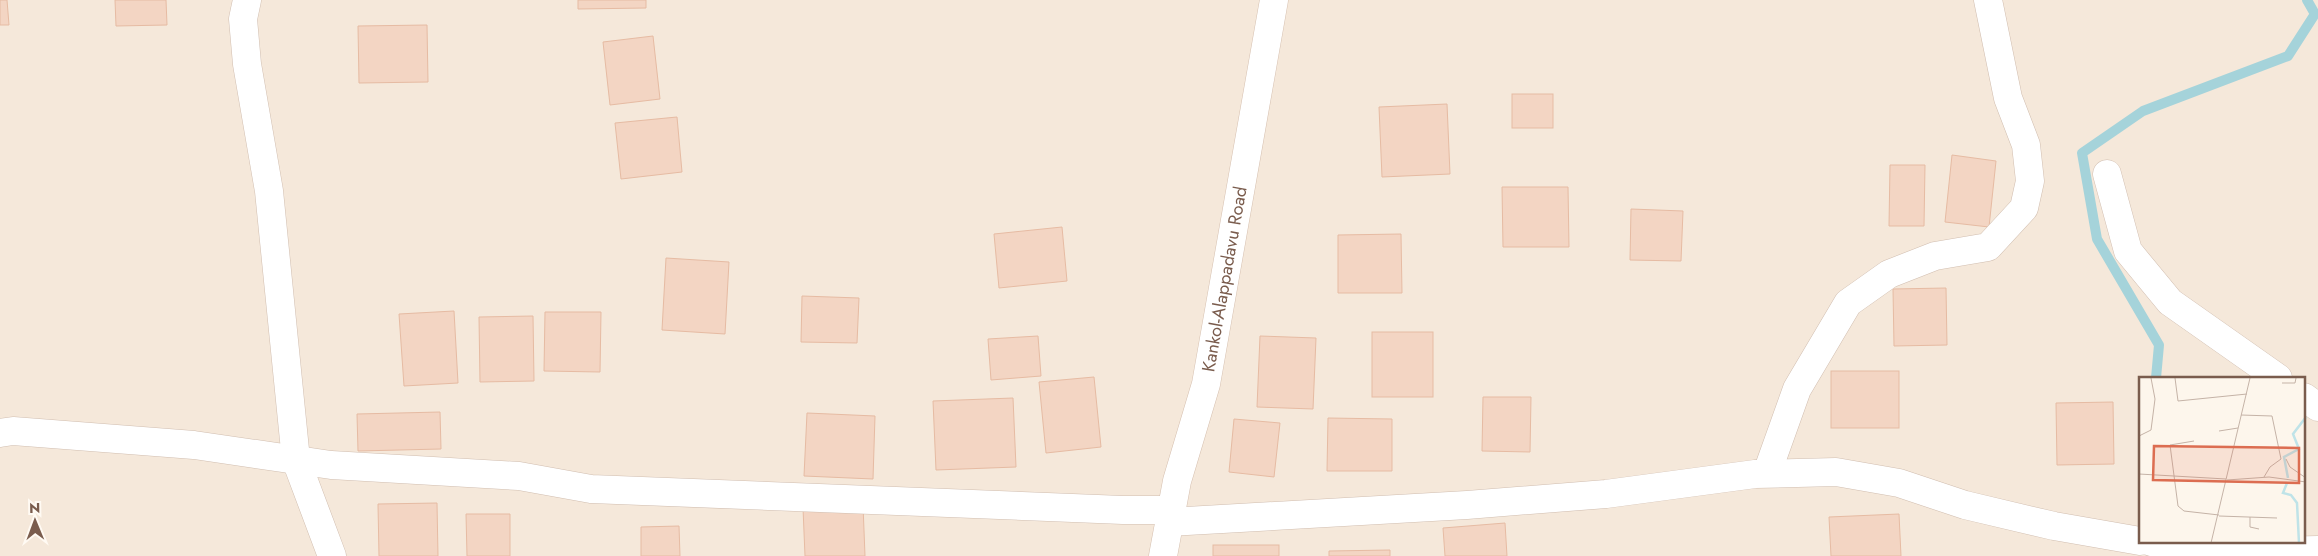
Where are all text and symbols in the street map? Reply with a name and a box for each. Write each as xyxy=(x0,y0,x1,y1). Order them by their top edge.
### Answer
street label: Kankol-Alappadavu Road xyxy=(1195,184,1254,374)
inset map xyxy=(2139,377,2306,544)
north arrow xyxy=(10,496,60,546)
text: N xyxy=(29,498,41,518)

